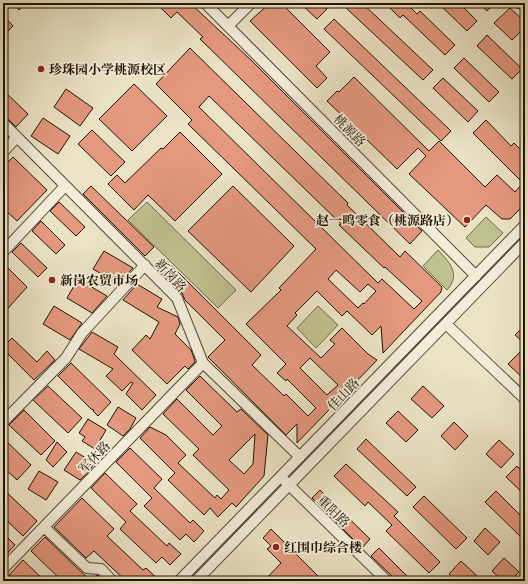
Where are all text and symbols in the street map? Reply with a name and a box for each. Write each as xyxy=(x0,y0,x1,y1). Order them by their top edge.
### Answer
place label: 珍珠园小学桃源校区 xyxy=(49,61,166,77)
marker: 珍珠园小学桃源校区 xyxy=(36,64,46,74)
street label: 桃源路 xyxy=(331,111,369,149)
place label: 赵一鸣零食（桃源路店） xyxy=(316,212,459,228)
marker: 赵一鸣零食（桃源路店） xyxy=(462,215,472,225)
street label: 新岗路 xyxy=(152,255,190,295)
place label: 新岗农贸市场 xyxy=(60,272,138,288)
marker: 新岗农贸市场 xyxy=(47,275,57,285)
street label: 佳山路 xyxy=(324,374,362,414)
street label: 军休路 xyxy=(75,437,113,477)
street label: 重阳路 xyxy=(314,492,354,530)
place label: 红围巾综合楼 xyxy=(284,539,362,555)
marker: 红围巾综合楼 xyxy=(271,542,281,552)

